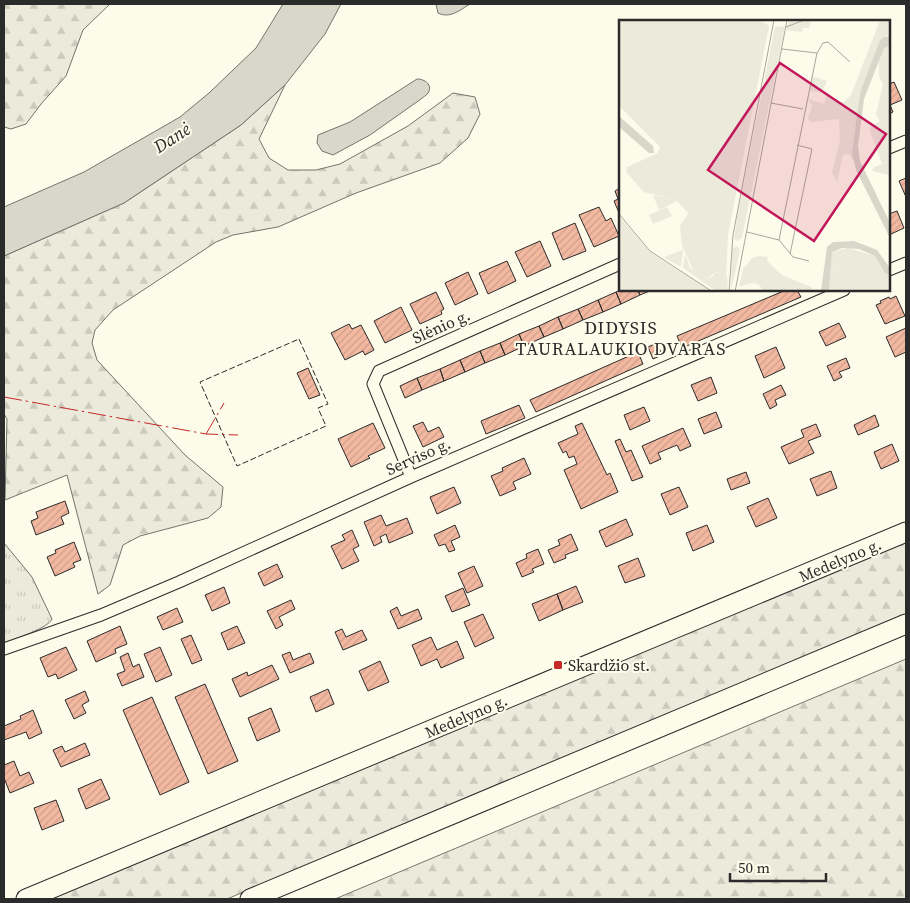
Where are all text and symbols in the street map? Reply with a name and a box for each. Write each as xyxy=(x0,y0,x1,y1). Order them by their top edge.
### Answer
inset map xyxy=(619,20,890,291)
water label: Danė xyxy=(148,116,196,159)
street label: Slėnio g. xyxy=(409,304,473,348)
district label: DIDYSIS TAURALAUKIO DVARAS xyxy=(516,315,726,361)
street label: Serviso g. xyxy=(382,432,454,480)
street label: Medelyno g. xyxy=(795,533,885,587)
place label: Skardžio st. xyxy=(568,654,650,676)
marker: Skardžio st. xyxy=(552,659,564,671)
street label: Medelyno g. xyxy=(421,689,511,743)
scale bar xyxy=(730,850,826,882)
text: 50 m xyxy=(738,857,770,878)

